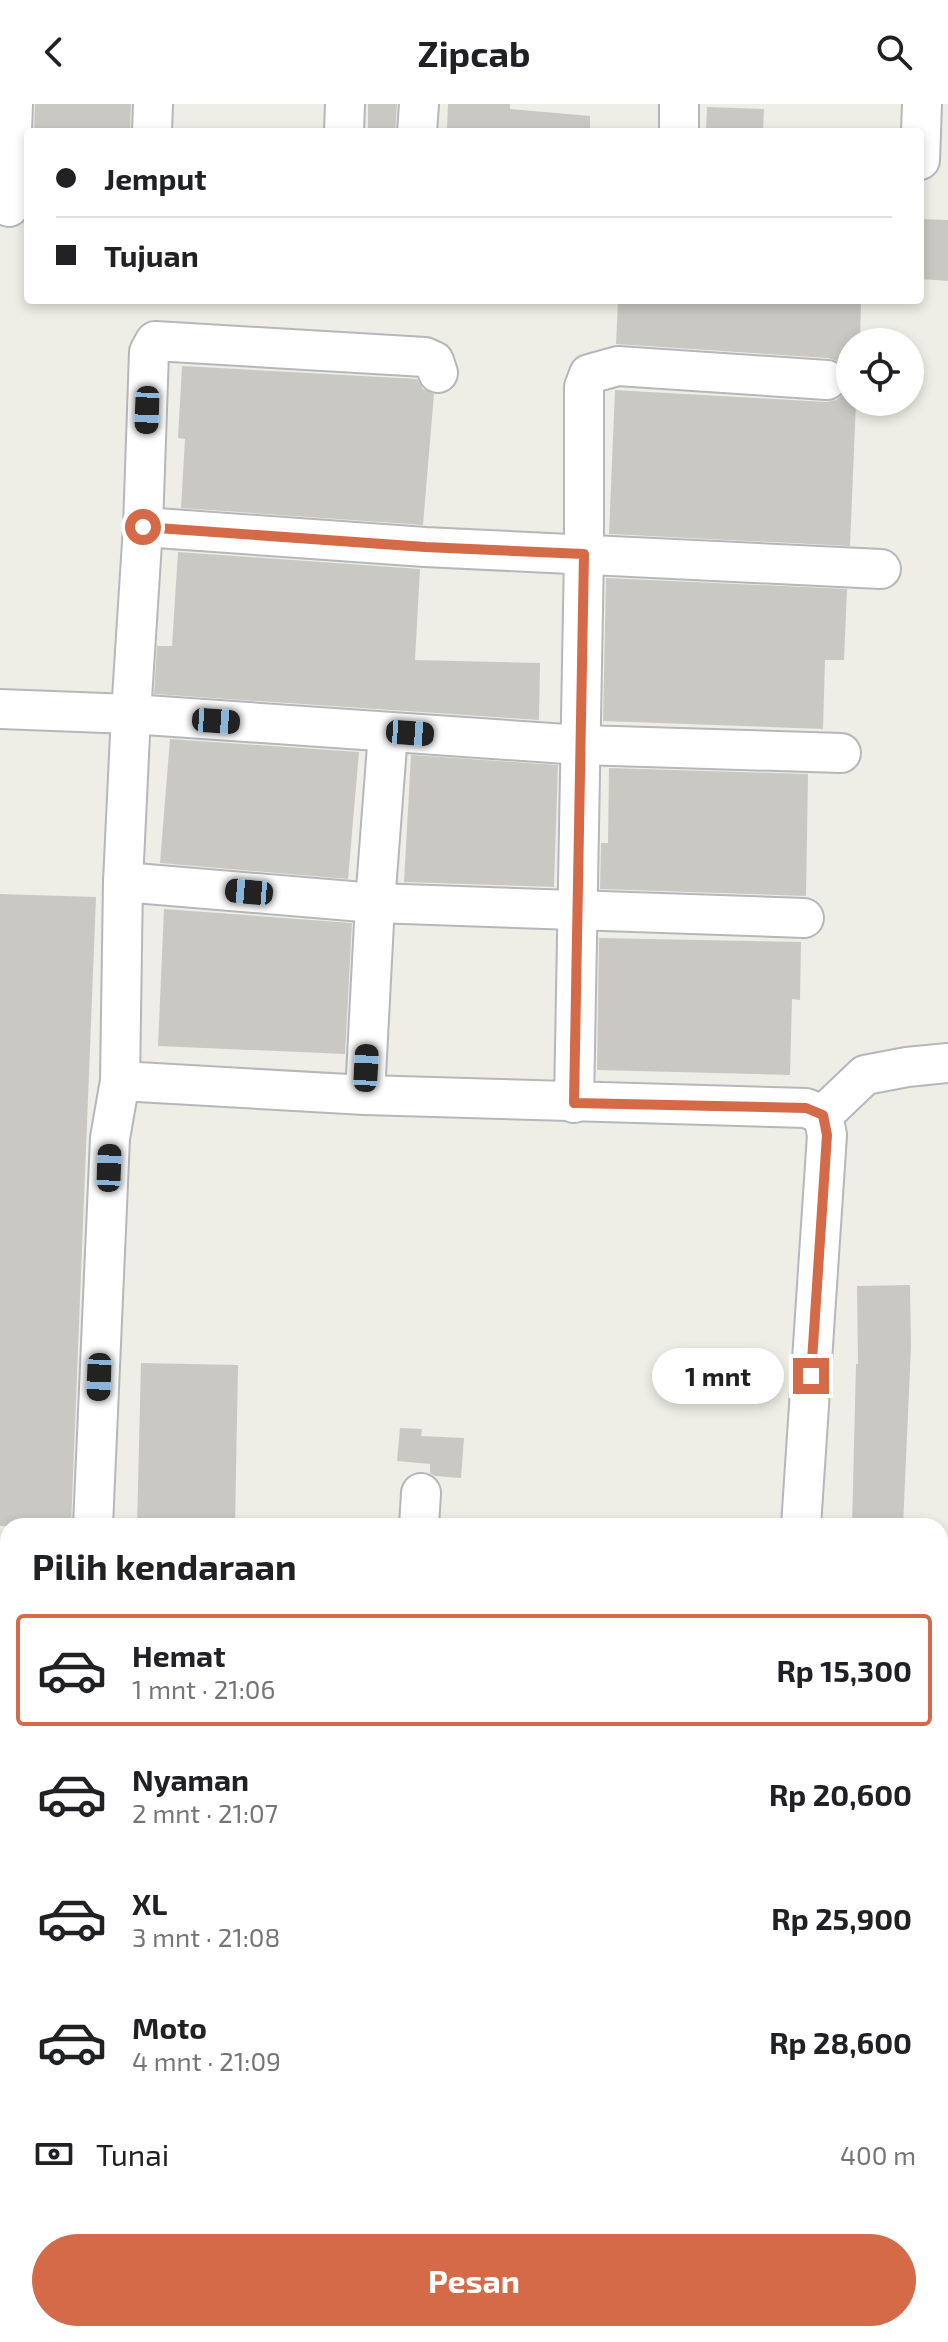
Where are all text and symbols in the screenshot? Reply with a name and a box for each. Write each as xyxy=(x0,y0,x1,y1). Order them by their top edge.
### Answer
icon: back xyxy=(32,30,76,74)
icon: search xyxy=(872,30,916,74)
text: Zipcab xyxy=(418,31,530,74)
text: Jemput xyxy=(104,160,207,196)
text: Tujuan xyxy=(104,237,199,273)
map controls xyxy=(836,328,924,416)
button: locate xyxy=(836,328,924,416)
car xyxy=(134,386,160,434)
route start xyxy=(125,509,161,545)
car xyxy=(191,707,241,735)
car xyxy=(385,719,435,747)
car xyxy=(224,878,274,906)
car xyxy=(353,1043,379,1093)
car xyxy=(96,1144,122,1192)
callout: 1 mnt xyxy=(651,1348,783,1404)
car xyxy=(86,1353,112,1401)
route end xyxy=(793,1358,829,1394)
text: 1 mnt xyxy=(685,1360,751,1391)
text: Pilih kendaraan xyxy=(32,1544,297,1587)
icon: car xyxy=(36,1634,108,1706)
text: Hemat xyxy=(132,1637,225,1673)
text: Rp 15,300 xyxy=(776,1652,912,1688)
text: 1 mnt · 21:06 xyxy=(132,1673,275,1704)
icon: car xyxy=(36,1758,108,1830)
text: Nyaman xyxy=(132,1761,249,1797)
text: Rp 20,600 xyxy=(769,1776,912,1812)
text: 2 mnt · 21:07 xyxy=(132,1797,278,1828)
icon: car xyxy=(36,1882,108,1954)
text: XL xyxy=(132,1885,167,1921)
text: Rp 25,900 xyxy=(771,1900,912,1936)
text: 3 mnt · 21:08 xyxy=(132,1921,280,1952)
icon: car xyxy=(36,2006,108,2078)
text: Moto xyxy=(132,2009,207,2045)
text: Rp 28,600 xyxy=(769,2024,912,2060)
text: 4 mnt · 21:09 xyxy=(132,2045,281,2076)
icon: cash xyxy=(32,2132,76,2176)
text: Tunai xyxy=(96,2136,169,2172)
text: 400 m xyxy=(840,2139,916,2170)
button: Pesan xyxy=(32,2234,916,2326)

